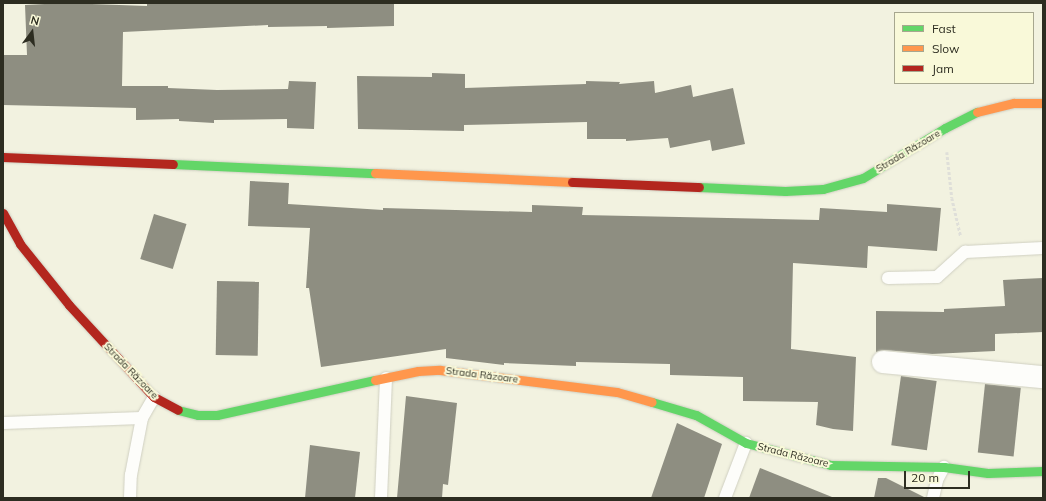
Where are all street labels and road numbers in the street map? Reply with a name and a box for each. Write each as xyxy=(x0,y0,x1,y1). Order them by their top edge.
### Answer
street label: Strada Răzoare xyxy=(874,127,942,175)
street label: Strada Răzoare xyxy=(101,341,161,401)
street label: Strada Răzoare xyxy=(445,365,519,385)
street label: Strada Răzoare xyxy=(756,440,830,470)

